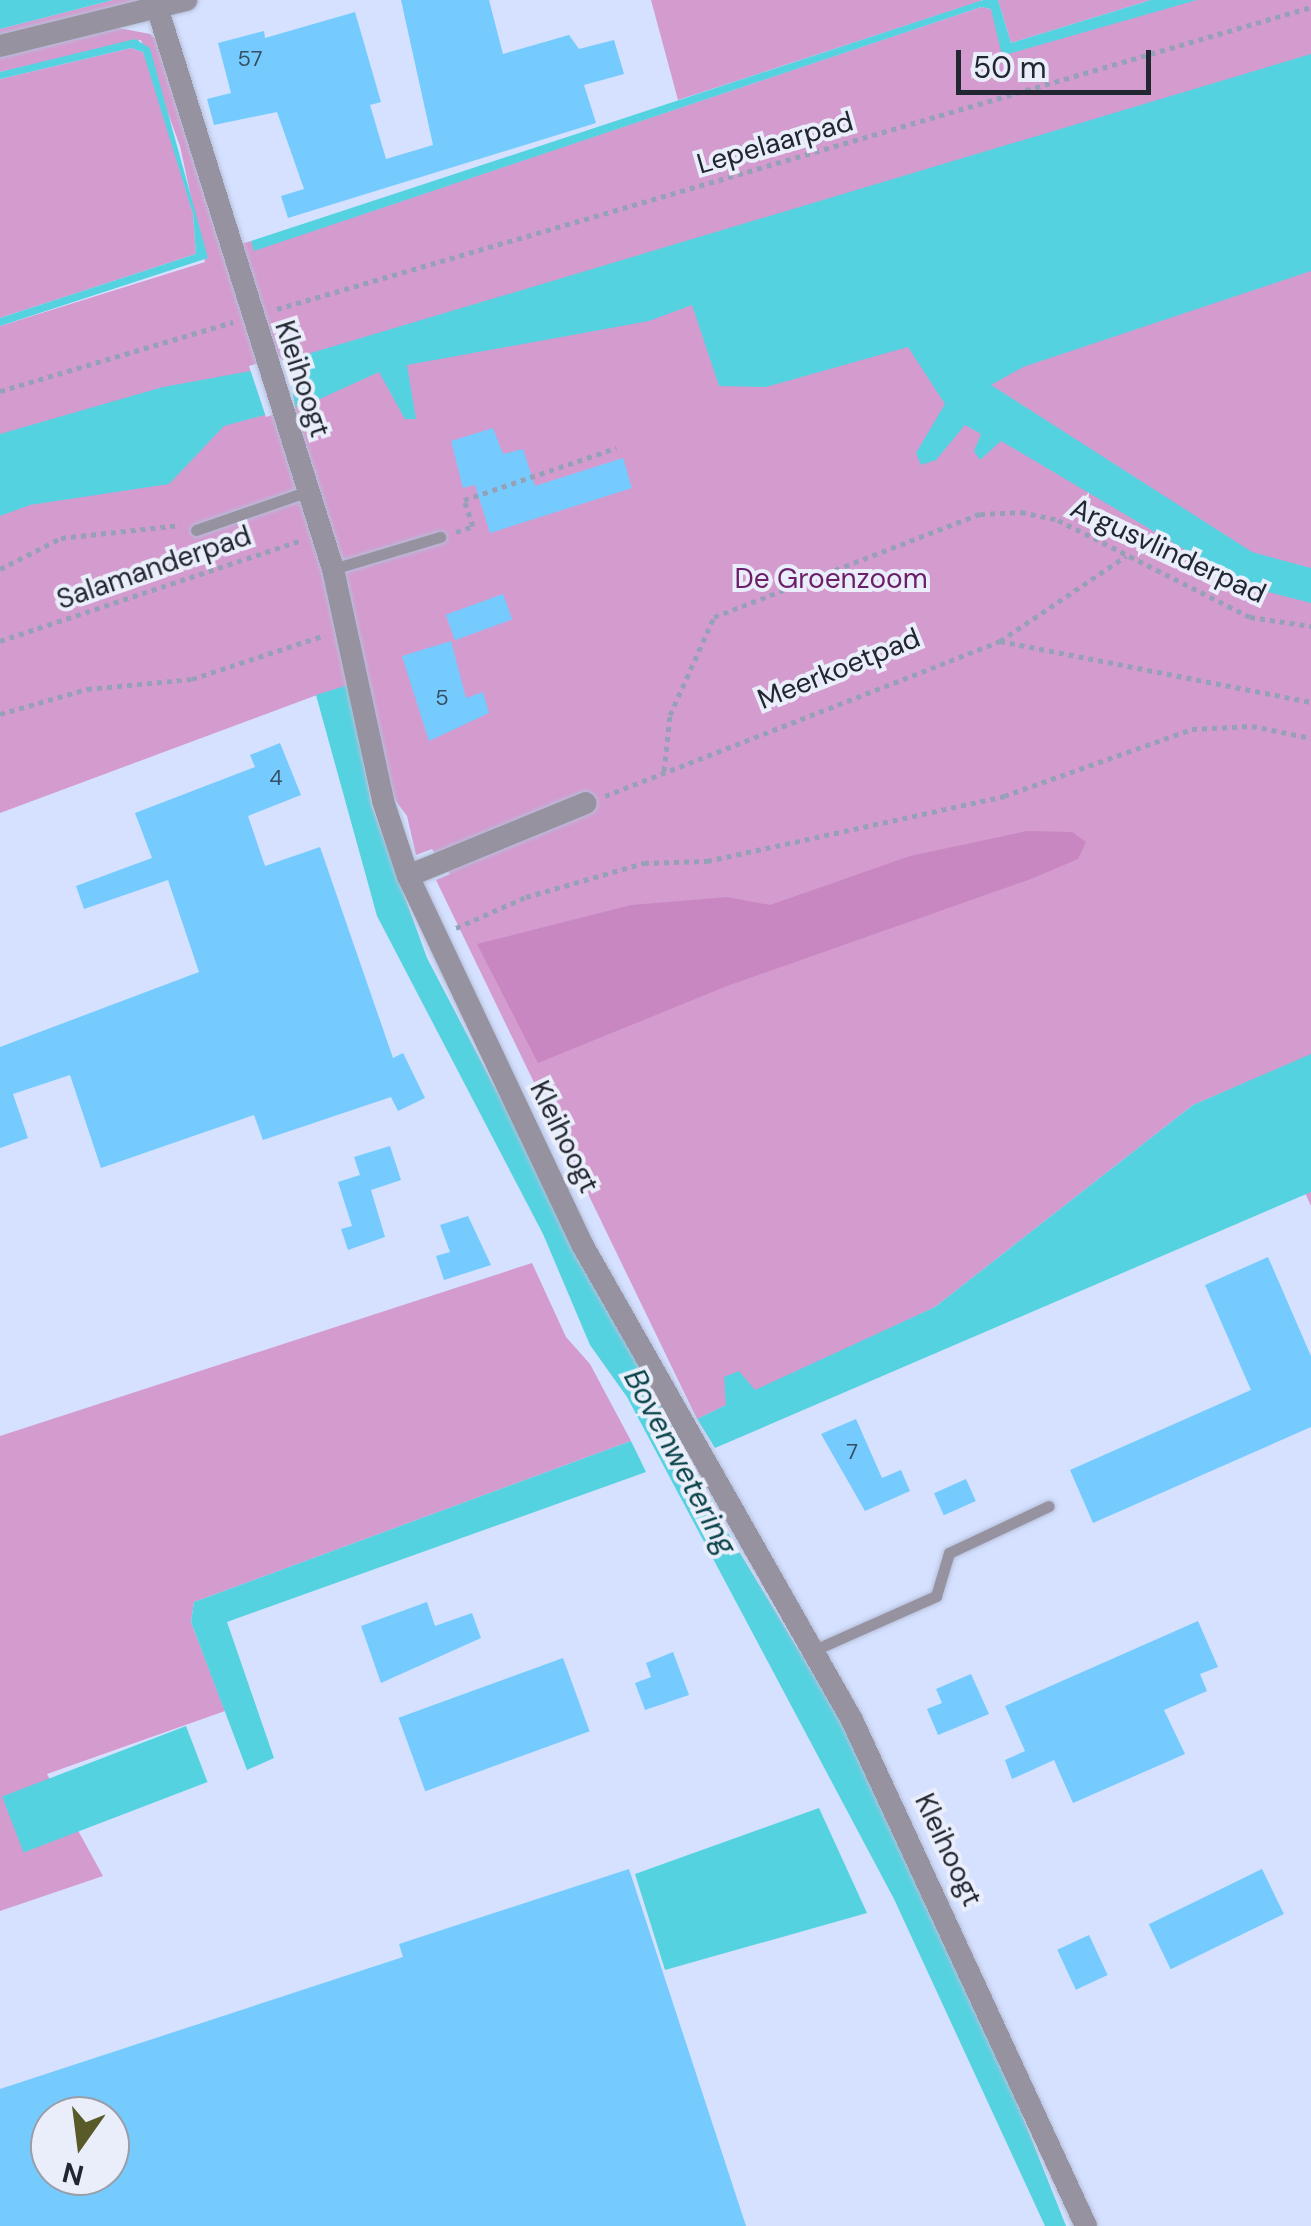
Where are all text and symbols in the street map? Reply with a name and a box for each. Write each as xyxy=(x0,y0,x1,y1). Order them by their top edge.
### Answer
scale bar xyxy=(961,30,1156,92)
house number: 57 xyxy=(238,46,262,72)
text: 50 m xyxy=(973,48,1047,87)
street label: Lepelaarpad xyxy=(693,105,857,181)
street label: Kleihoogt xyxy=(267,316,337,442)
street label: Argusvlinderpad xyxy=(1065,491,1271,611)
street label: Salamanderpad xyxy=(52,519,256,617)
park label: De Groenzoom xyxy=(734,562,928,596)
street label: Meerkoetpad xyxy=(753,621,925,717)
house number: 5 xyxy=(435,685,449,711)
house number: 4 xyxy=(269,765,283,791)
street label: Kleihoogt xyxy=(522,1075,606,1199)
water label: Bovenwetering xyxy=(616,1363,744,1561)
house number: 7 xyxy=(846,1439,858,1465)
street label: Kleihoogt xyxy=(907,1788,989,1912)
north arrow xyxy=(30,2096,130,2196)
text: N xyxy=(59,2153,87,2194)

